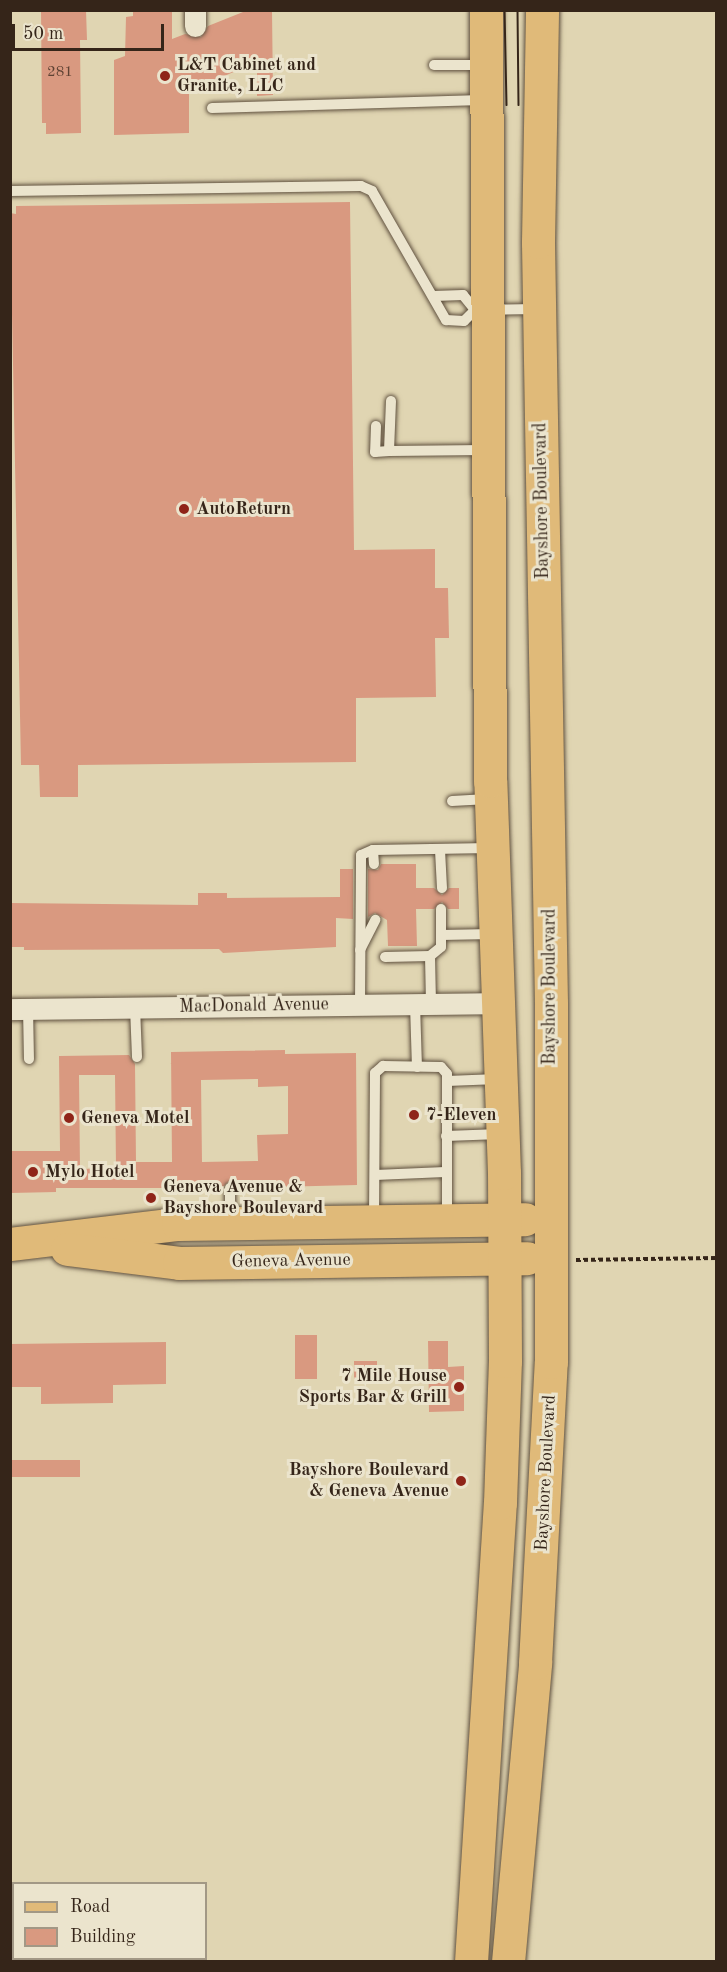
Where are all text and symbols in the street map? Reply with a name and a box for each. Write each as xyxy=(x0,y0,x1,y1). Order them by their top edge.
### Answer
scale bar xyxy=(15,12,166,50)
text: 50 m xyxy=(23,25,63,43)
place label: L&T Cabinet and Granite, LLC xyxy=(177,55,316,98)
house number: 281 xyxy=(47,64,73,82)
marker: L&T Cabinet and Granite, LLC xyxy=(158,69,172,83)
street label: Bayshore Boulevard xyxy=(530,423,554,579)
place label: AutoReturn xyxy=(196,498,291,520)
marker: AutoReturn xyxy=(177,502,191,516)
street label: Bayshore Boulevard xyxy=(539,909,561,1065)
street label: MacDonald Avenue xyxy=(179,994,329,1018)
place label: 7-Eleven xyxy=(426,1104,497,1126)
place label: Geneva Motel xyxy=(81,1107,190,1129)
marker: 7-Eleven xyxy=(407,1108,421,1122)
marker: Geneva Motel xyxy=(62,1111,76,1125)
place label: Mylo Hotel xyxy=(45,1161,135,1183)
marker: Mylo Hotel xyxy=(26,1165,40,1179)
place label: Geneva Avenue & Bayshore Boulevard xyxy=(163,1177,323,1220)
marker: Geneva Avenue & Bayshore Boulevard xyxy=(144,1191,158,1205)
street label: Geneva Avenue xyxy=(231,1249,351,1273)
place label: 7 Mile House Sports Bar & Grill xyxy=(299,1366,447,1408)
marker: 7 Mile House Sports Bar & Grill xyxy=(452,1380,466,1394)
street label: Bayshore Boulevard xyxy=(531,1394,561,1552)
place label: Bayshore Boulevard & Geneva Avenue xyxy=(289,1460,449,1502)
marker: Bayshore Boulevard & Geneva Avenue xyxy=(454,1474,468,1488)
legend xyxy=(12,1882,207,1960)
text: Road xyxy=(70,1898,110,1916)
text: Building xyxy=(70,1928,135,1946)

